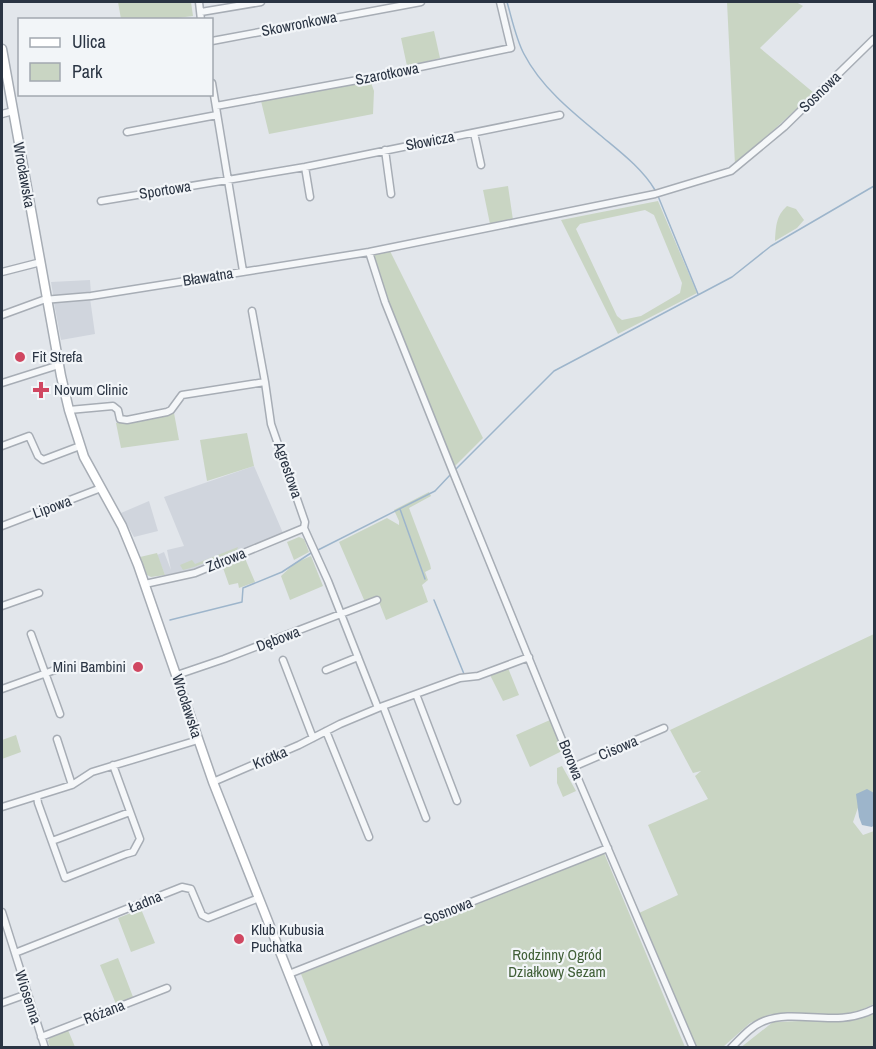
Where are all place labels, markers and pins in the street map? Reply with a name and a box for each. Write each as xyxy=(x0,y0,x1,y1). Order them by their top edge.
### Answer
place label: Fit Strefa xyxy=(32,346,83,367)
marker: Fit Strefa xyxy=(13,350,27,364)
place label: Novum Clinic xyxy=(54,379,128,400)
marker: Novum Clinic xyxy=(32,381,50,399)
place label: Mini Bambini xyxy=(53,656,126,677)
marker: Mini Bambini xyxy=(131,660,145,674)
place label: Klub Kubusia Puchatka xyxy=(251,919,324,957)
marker: Klub Kubusia Puchatka xyxy=(232,932,246,946)

